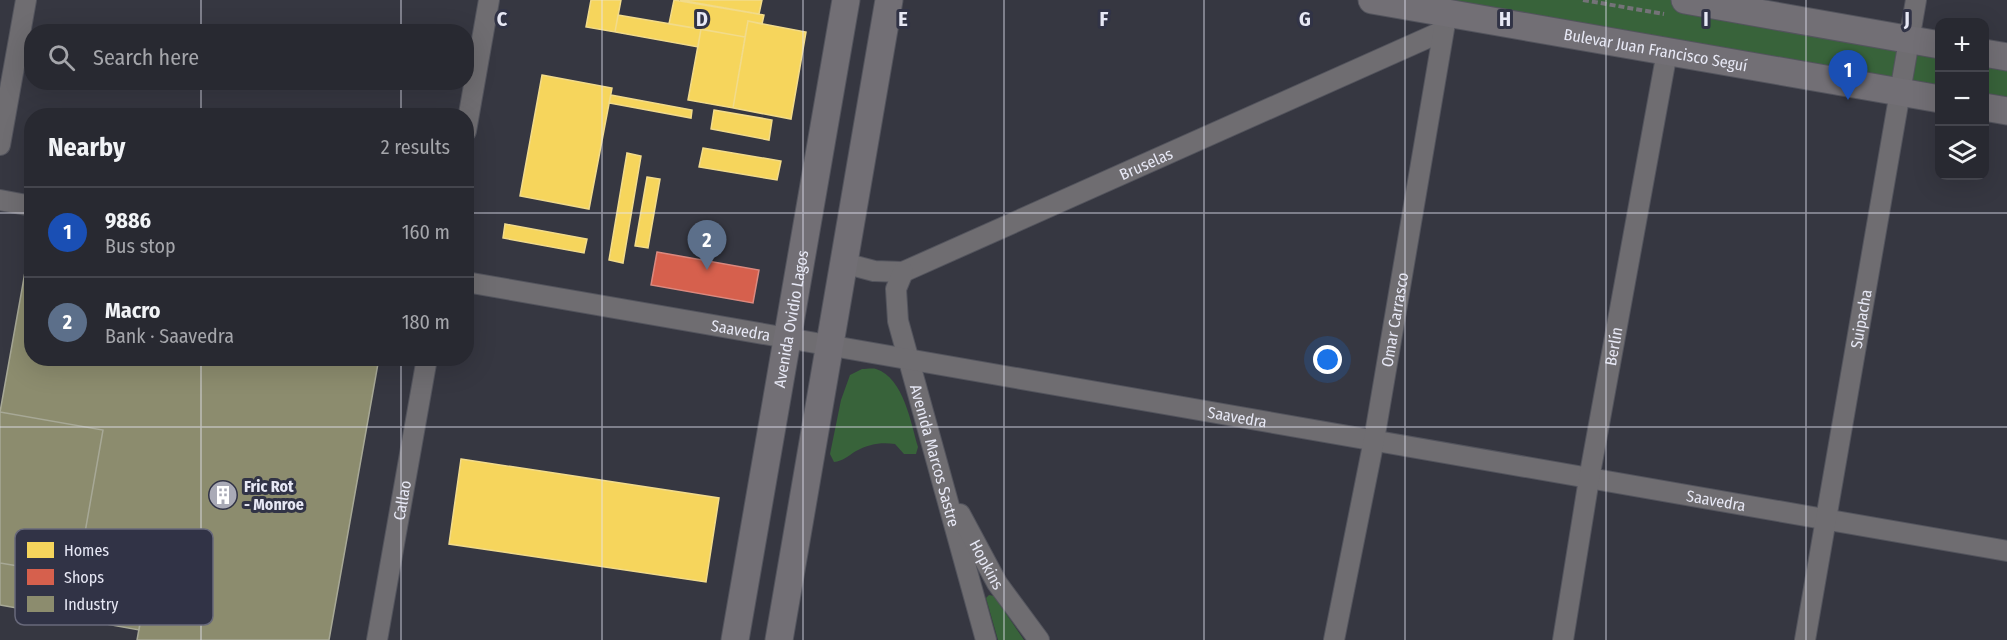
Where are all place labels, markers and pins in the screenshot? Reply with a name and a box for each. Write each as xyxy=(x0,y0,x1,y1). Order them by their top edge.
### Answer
pin: 1 xyxy=(1828,51,1868,100)
pin: 2 xyxy=(688,220,726,270)
place label: Fric Rot - Monroe xyxy=(244,477,304,514)
building icon: Fric Rot - Monroe xyxy=(207,479,239,511)

